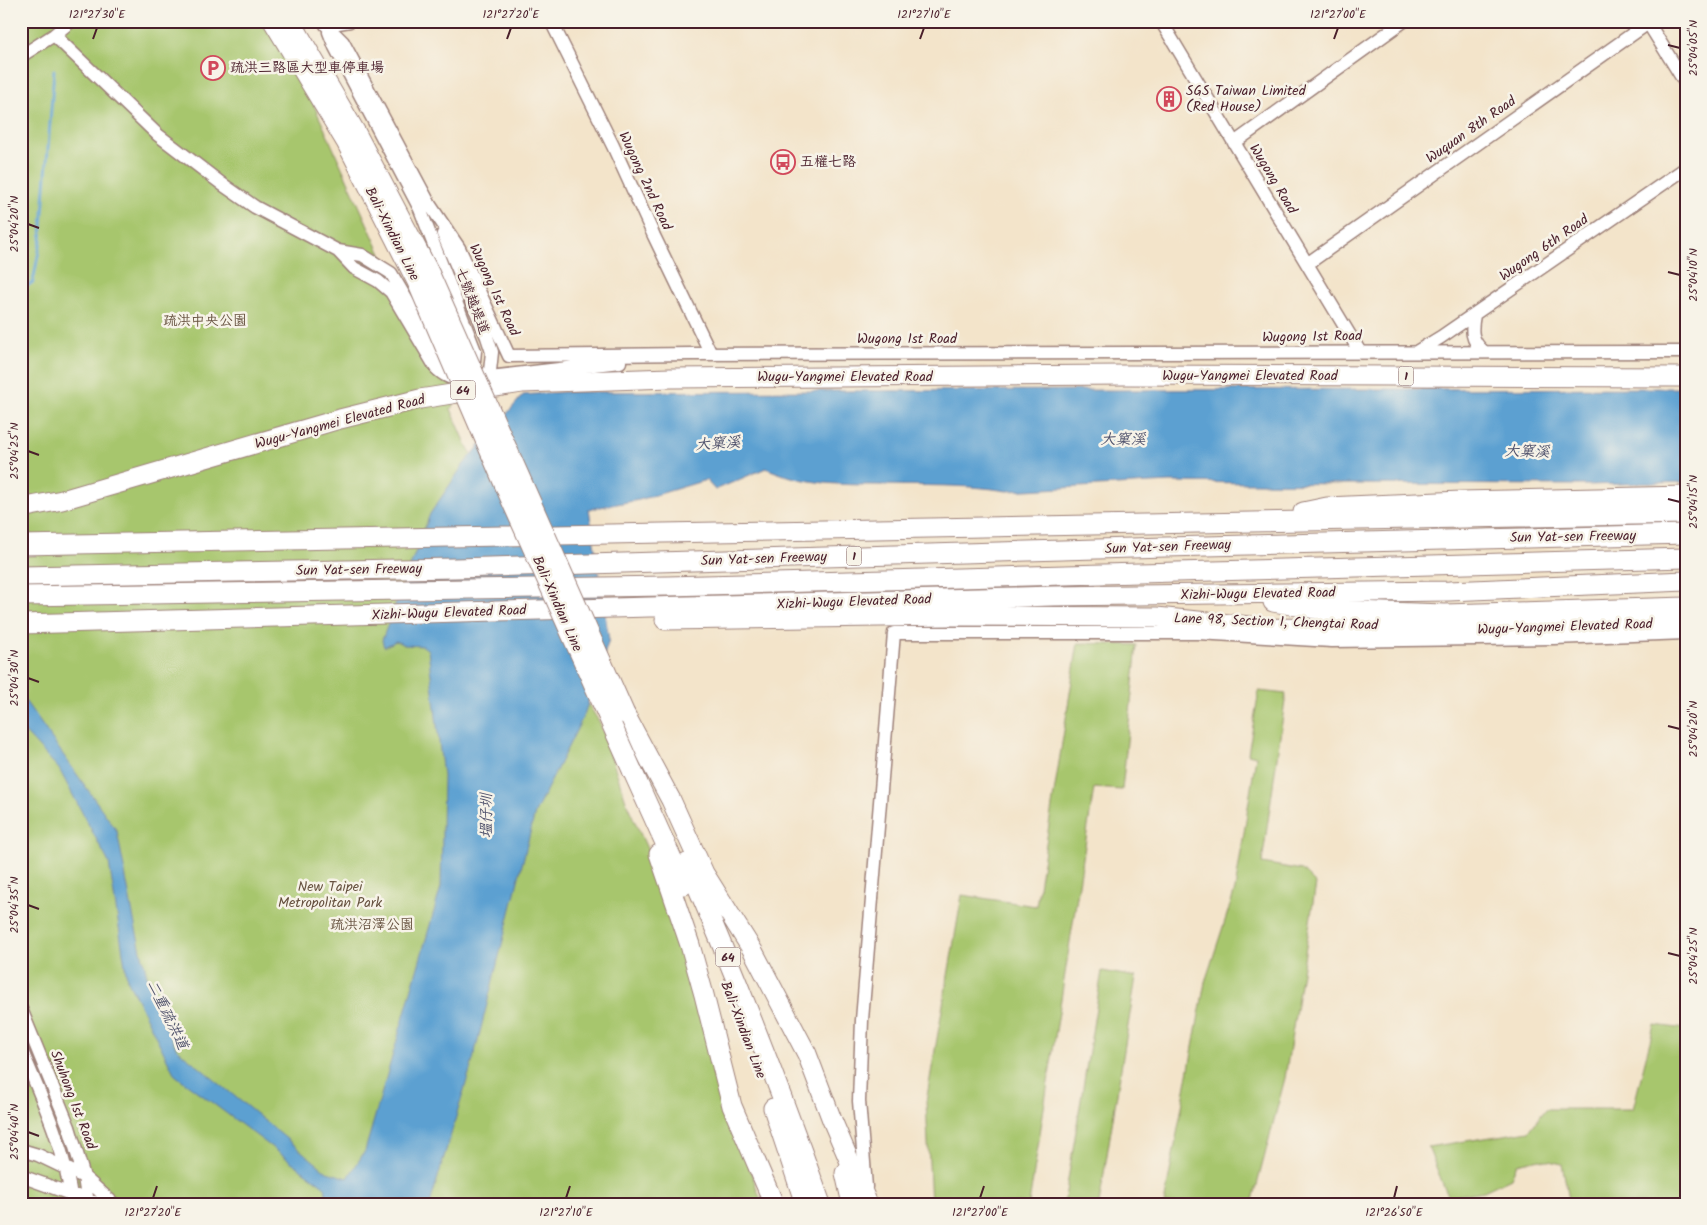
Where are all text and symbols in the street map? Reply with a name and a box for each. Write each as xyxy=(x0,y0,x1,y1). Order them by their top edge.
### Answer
text: 121°27'30"E xyxy=(69,5,126,24)
text: 121°27'20"E xyxy=(483,5,540,24)
text: 121°27'10"E xyxy=(897,5,952,24)
text: 121°27'00"E xyxy=(1310,5,1367,24)
text: 25°04'05"N xyxy=(1684,20,1703,76)
parking icon: 疏洪三路區大型車停車場 xyxy=(200,55,226,81)
place label: 疏洪三路區大型車停車場 xyxy=(230,57,384,79)
place label: SGS Taiwan Limited (Red House) xyxy=(1186,80,1307,118)
building icon: SGS Taiwan Limited (Red House) xyxy=(1156,86,1182,112)
street label: Wuquan 8th Road xyxy=(1421,90,1521,169)
street label: Wugong 2nd Road xyxy=(612,128,678,235)
street label: Wugong Road xyxy=(1243,140,1303,219)
bus stop icon: 五權七路 xyxy=(770,149,796,175)
place label: 五權七路 xyxy=(800,151,856,173)
street label: Bali-Xindian Line xyxy=(359,183,425,285)
text: 25°04'20"N xyxy=(5,196,24,252)
street label: Wugong 6th Road xyxy=(1495,208,1594,287)
street label: Wugong 1st Road xyxy=(463,240,525,341)
text: 25°04'10"N xyxy=(1684,248,1703,302)
street label: 七號越堤道 xyxy=(449,264,495,338)
park label: 疏洪中央公園 xyxy=(163,310,247,332)
street label: Wugong 1st Road xyxy=(1262,325,1363,349)
street label: Wugong 1st Road xyxy=(857,328,958,350)
street label: Wugu-Yangmei Elevated Road xyxy=(1162,365,1339,387)
street label: Wugu-Yangmei Elevated Road xyxy=(757,366,934,388)
road number: 1 xyxy=(1398,366,1414,386)
road number: 64 xyxy=(450,380,476,400)
street label: Wugu-Yangmei Elevated Road xyxy=(252,388,429,455)
text: 25°04'25"N xyxy=(5,422,24,480)
water label: 大窠溪 xyxy=(1100,428,1146,452)
water label: 大窠溪 xyxy=(695,430,742,458)
water label: 大窠溪 xyxy=(1504,440,1551,464)
text: 25°04'15"N xyxy=(1684,475,1703,529)
street label: Sun Yat-sen Freeway xyxy=(1510,525,1637,549)
street label: Sun Yat-sen Freeway xyxy=(1105,534,1232,560)
street label: Sun Yat-sen Freeway xyxy=(701,546,828,572)
road number: 1 xyxy=(846,546,862,566)
street label: Bali-Xindian Line xyxy=(526,553,588,656)
street label: Sun Yat-sen Freeway xyxy=(296,558,423,582)
street label: Xizhi-Wugu Elevated Road xyxy=(1180,582,1337,606)
street label: Xizhi-Wugu Elevated Road xyxy=(776,588,933,616)
street label: Xizhi-Wugu Elevated Road xyxy=(371,599,528,627)
street label: Lane 98, Section 1, Chengtai Road xyxy=(1174,607,1379,637)
street label: Wugu-Yangmei Elevated Road xyxy=(1477,613,1654,641)
text: 25°04'30"N xyxy=(5,650,24,706)
text: 25°04'20"N xyxy=(1684,701,1703,757)
water label: 塭仔圳 xyxy=(475,792,499,839)
text: 25°04'35"N xyxy=(5,876,24,934)
park label: New Taipei Metropolitan Park xyxy=(278,876,382,914)
park label: 疏洪沼澤公園 xyxy=(330,914,414,936)
text: 25°04'25"N xyxy=(1684,927,1703,985)
road number: 64 xyxy=(716,948,740,966)
water label: 二重疏洪道 xyxy=(140,976,195,1056)
street label: Bali-Xindian Line xyxy=(714,978,772,1083)
street label: Shuhong 1st Road xyxy=(44,1047,102,1154)
text: 25°04'40"N xyxy=(5,1104,24,1160)
text: 121°27'20"E xyxy=(125,1203,182,1222)
text: 121°27'10"E xyxy=(539,1203,594,1222)
text: 121°27'00"E xyxy=(952,1203,1009,1222)
text: 121°26'50"E xyxy=(1365,1203,1424,1222)

